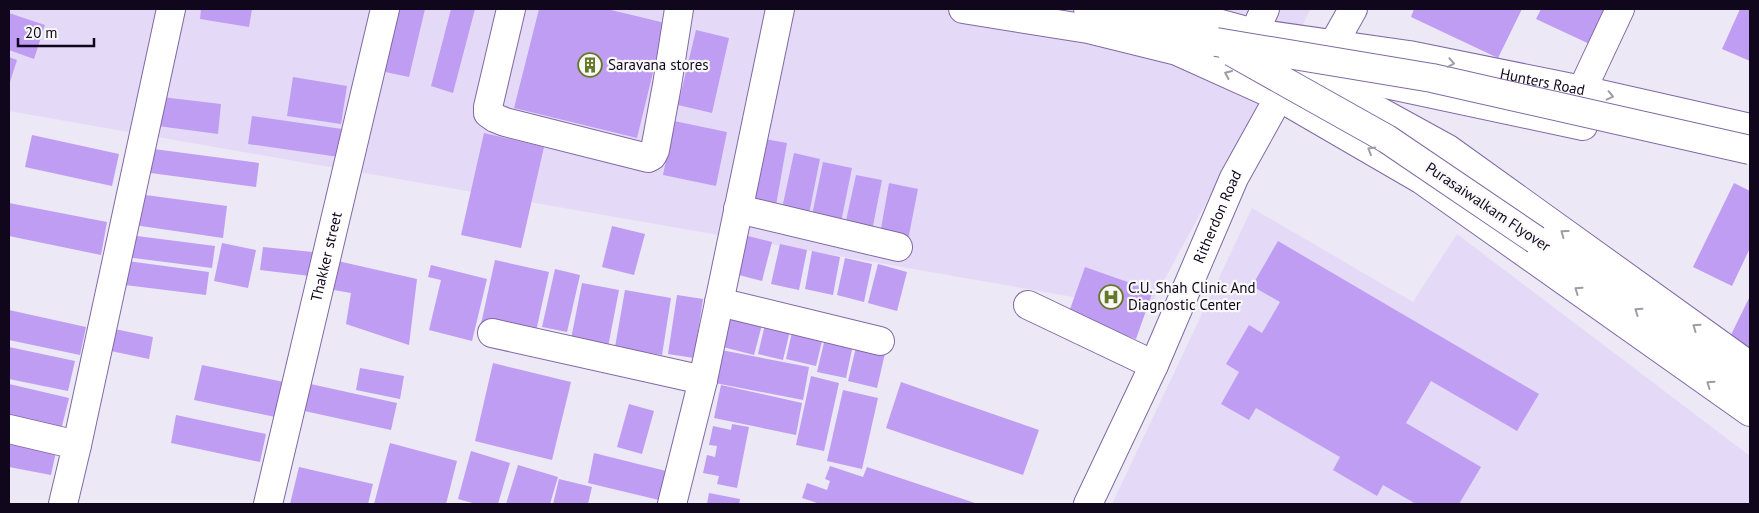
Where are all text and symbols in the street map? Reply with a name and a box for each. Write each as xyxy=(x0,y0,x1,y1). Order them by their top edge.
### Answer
scale bar xyxy=(18,15,94,47)
text: 20 m xyxy=(25,23,58,42)
building icon: Saravana stores xyxy=(577,52,603,78)
place label: Saravana stores xyxy=(608,55,709,74)
one-way arrow xyxy=(1446,57,1455,68)
street label: Hunters Road xyxy=(1498,64,1587,99)
one-way arrow xyxy=(1224,69,1233,80)
one-way arrow xyxy=(1605,90,1614,101)
one-way arrow xyxy=(1367,147,1376,157)
street label: Purasaiwalkam Flyover xyxy=(1422,158,1554,255)
street label: Ritherdon Road xyxy=(1189,167,1245,266)
street label: Thakker street xyxy=(306,210,346,303)
one-way arrow xyxy=(1560,230,1570,239)
place label: C.U. Shah Clinic And Diagnostic Center xyxy=(1128,278,1256,314)
hospital icon: C.U. Shah Clinic And Diagnostic Center xyxy=(1098,284,1124,310)
one-way arrow xyxy=(1574,287,1583,297)
one-way arrow xyxy=(1634,308,1644,317)
one-way arrow xyxy=(1692,324,1702,333)
one-way arrow xyxy=(1707,381,1716,390)

